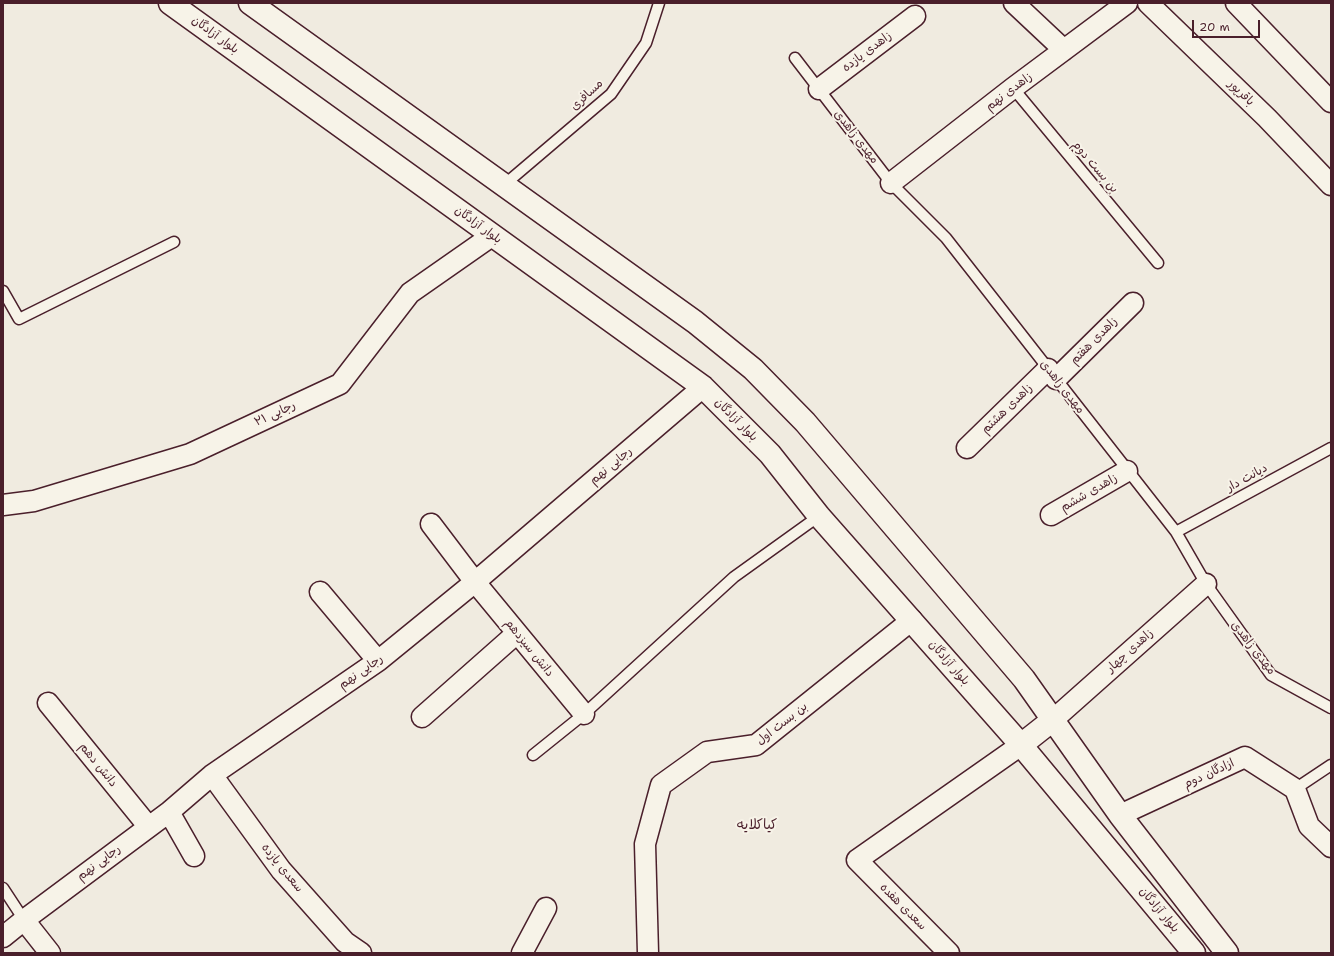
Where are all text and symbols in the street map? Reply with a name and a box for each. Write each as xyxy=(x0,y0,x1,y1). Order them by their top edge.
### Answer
scale bar xyxy=(1194,12,1262,38)
street label: بلوار آزادگان xyxy=(189,13,241,57)
text: 20 m xyxy=(1199,19,1230,35)
street label: زاهدی یازده xyxy=(839,29,895,75)
street label: زاهدی نهم xyxy=(983,70,1035,114)
street label: مسافری xyxy=(568,76,606,114)
street label: باقرپور xyxy=(1225,77,1257,109)
street label: مهدی زاهدی xyxy=(831,107,881,167)
street label: بن بست دوم xyxy=(1069,138,1121,196)
street label: بلوار آزادگان xyxy=(452,203,504,247)
street label: زاهدی هفتم xyxy=(1067,314,1121,368)
street label: مهدی زاهدی xyxy=(1037,357,1087,417)
street label: زاهدی هشتم xyxy=(979,381,1035,437)
street label: بلوار آزادگان xyxy=(711,395,761,445)
street label: رجایی ۲۱ xyxy=(252,398,298,430)
street label: رجایی نهم xyxy=(587,444,635,488)
street label: دیانت دار xyxy=(1224,461,1270,495)
street label: زاهدی ششم xyxy=(1058,471,1120,515)
street label: دانش سیزدهم xyxy=(501,616,557,680)
street label: مهدی زاهدی xyxy=(1228,618,1278,678)
street label: زاهدی چهار xyxy=(1104,626,1156,676)
street label: بلوار آزادگان xyxy=(926,638,972,688)
street label: رجایی نهم xyxy=(336,652,386,692)
street label: بن بست اول xyxy=(754,700,810,748)
street label: دانش دهم xyxy=(76,740,120,790)
street label: ازادگان دوم xyxy=(1181,756,1237,792)
district label: کیاکلایه xyxy=(737,817,777,833)
street label: سعدی یازده xyxy=(258,841,306,895)
street label: رجایی نهم xyxy=(74,842,124,884)
street label: سعدی هفده xyxy=(877,881,929,933)
street label: بلوار آزادگان xyxy=(1136,884,1182,936)

